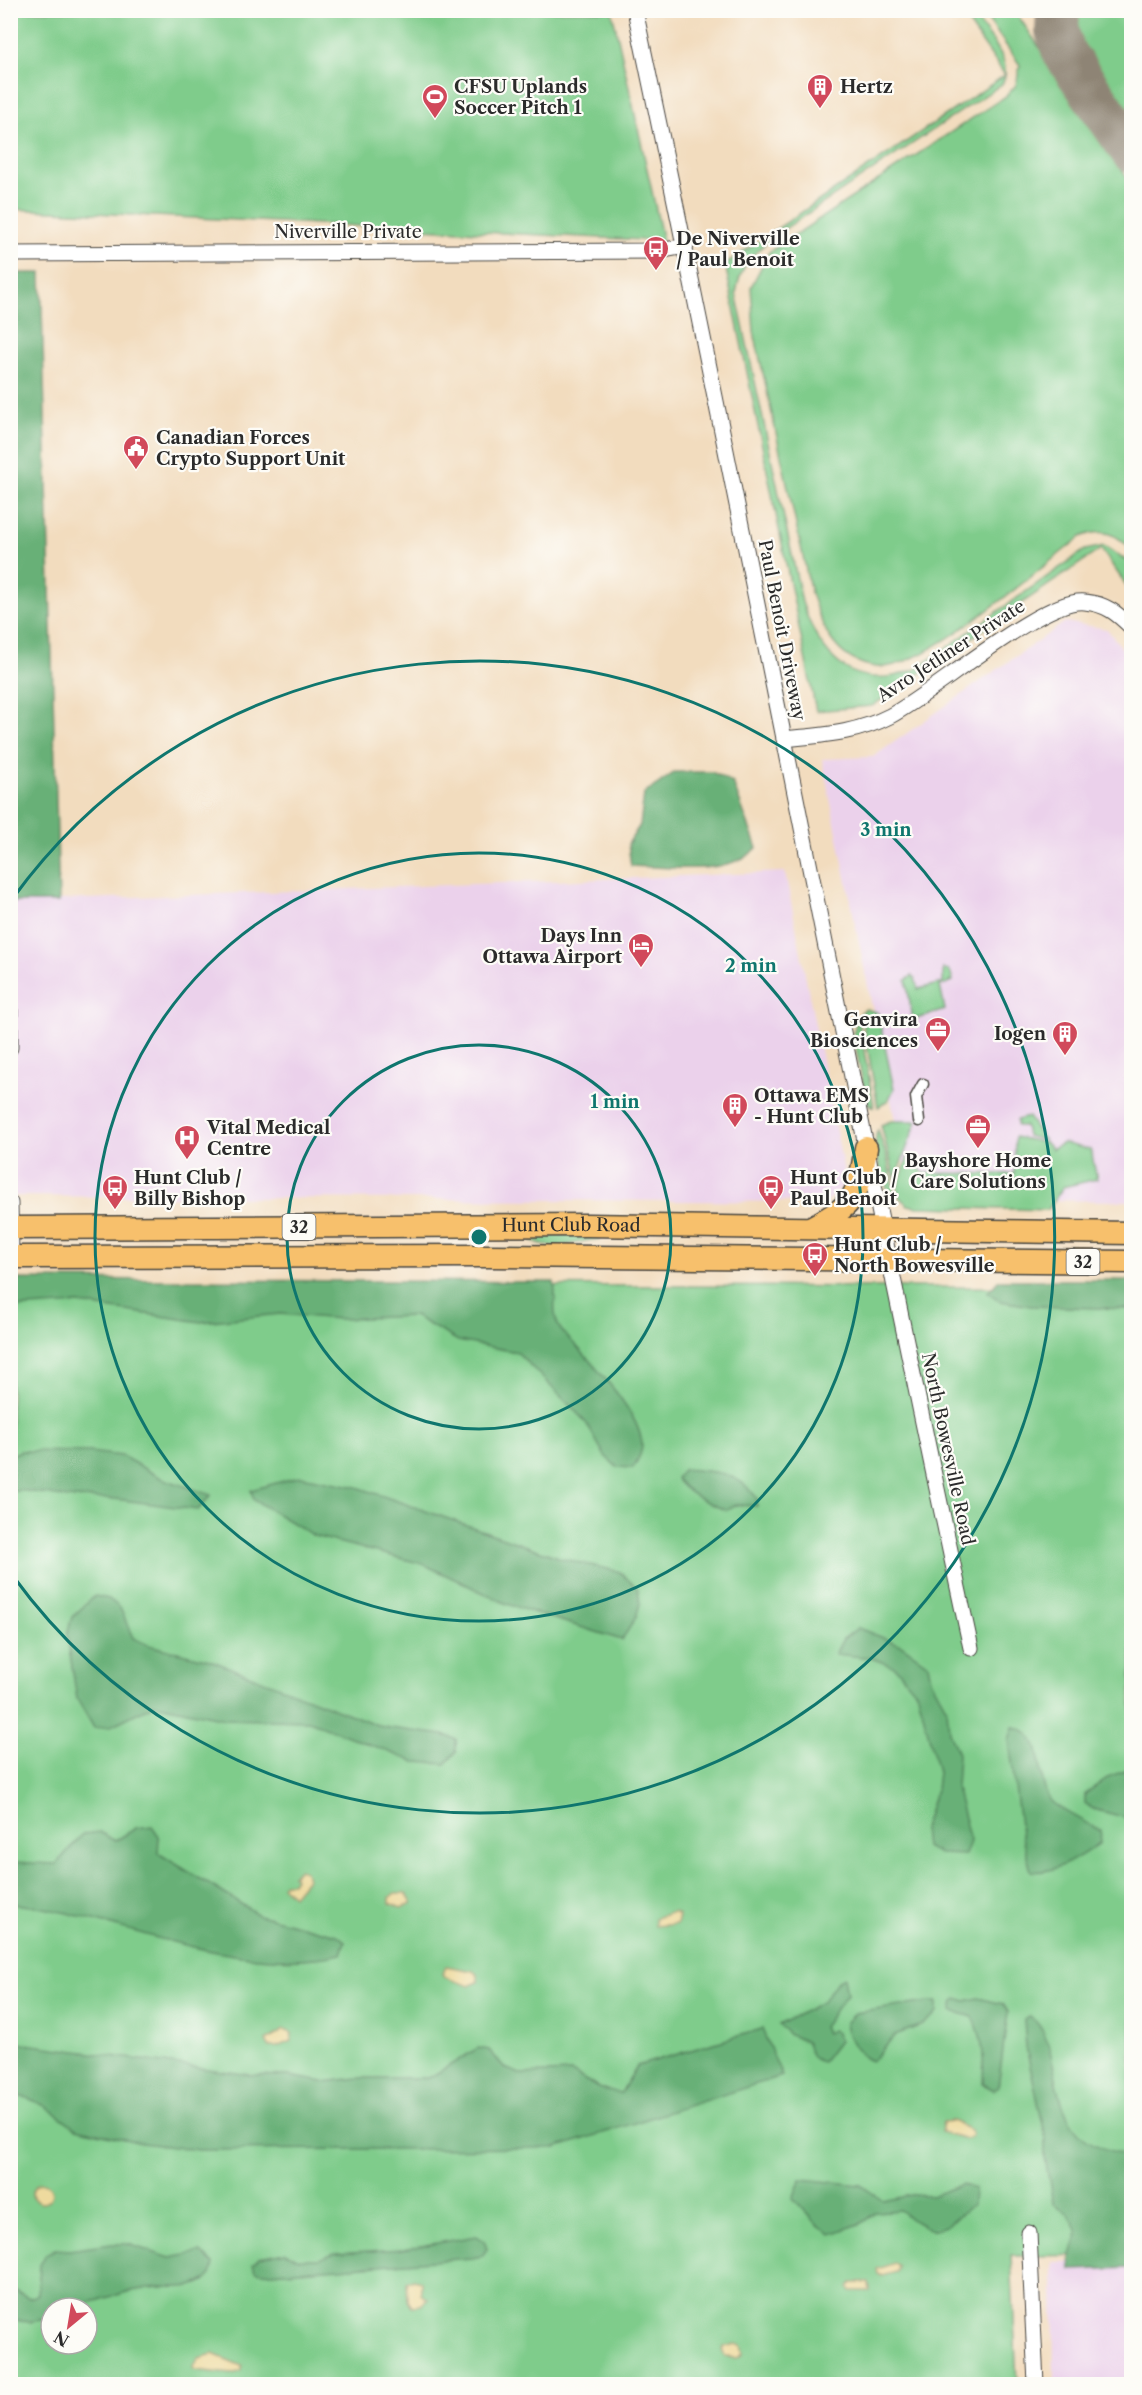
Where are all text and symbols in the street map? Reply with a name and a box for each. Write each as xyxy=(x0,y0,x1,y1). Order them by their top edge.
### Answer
building icon: Hertz xyxy=(805,72,835,110)
place label: CFSU Uplands Soccer Pitch 1 xyxy=(454,76,587,119)
place label: Hertz xyxy=(840,76,893,98)
sports icon: CFSU Uplands Soccer Pitch 1 xyxy=(420,82,450,120)
street label: Niverville Private xyxy=(274,221,422,243)
place label: De Niverville / Paul Benoit xyxy=(676,228,800,271)
bus stop icon: De Niverville / Paul Benoit xyxy=(641,234,671,272)
place label: Canadian Forces Crypto Support Unit xyxy=(156,427,346,470)
public building icon: Canadian Forces Crypto Support Unit xyxy=(121,433,151,471)
street label: Paul Benoit Driveway xyxy=(754,538,811,723)
street label: Avro Jetliner Private xyxy=(872,595,1029,708)
text: 3 min xyxy=(860,819,912,841)
place label: Days Inn Ottawa Airport xyxy=(483,925,623,968)
hotel icon: Days Inn Ottawa Airport xyxy=(626,931,656,969)
text: 2 min xyxy=(725,955,778,977)
place label: Genvira Biosciences xyxy=(810,1009,919,1052)
office icon: Genvira Biosciences xyxy=(923,1015,953,1053)
building icon: Iogen xyxy=(1050,1019,1080,1057)
place label: Iogen xyxy=(994,1023,1047,1045)
place label: Ottawa EMS - Hunt Club xyxy=(754,1085,869,1128)
text: 1 min xyxy=(590,1091,640,1113)
building icon: Ottawa EMS - Hunt Club xyxy=(720,1091,750,1129)
office icon: Bayshore Home Care Solutions xyxy=(963,1112,993,1150)
place label: Vital Medical Centre xyxy=(206,1117,330,1160)
hospital icon: Vital Medical Centre xyxy=(172,1123,202,1161)
place label: Bayshore Home Care Solutions xyxy=(905,1150,1051,1193)
place label: Hunt Club / Billy Bishop xyxy=(134,1167,245,1210)
place label: Hunt Club / Paul Benoit xyxy=(790,1167,898,1210)
bus stop icon: Hunt Club / Billy Bishop xyxy=(100,1173,130,1211)
bus stop icon: Hunt Club / Paul Benoit xyxy=(756,1173,786,1211)
road number: 32 xyxy=(282,1214,316,1240)
street label: Hunt Club Road xyxy=(501,1214,641,1237)
centre of rings xyxy=(469,1227,489,1247)
place label: Hunt Club / North Bowesville xyxy=(834,1234,995,1277)
bus stop icon: Hunt Club / North Bowesville xyxy=(800,1240,830,1278)
road number: 32 xyxy=(1066,1249,1100,1275)
street label: North Bowesville Road xyxy=(917,1351,979,1547)
north arrow xyxy=(39,2296,99,2356)
text: N xyxy=(50,2327,73,2351)

